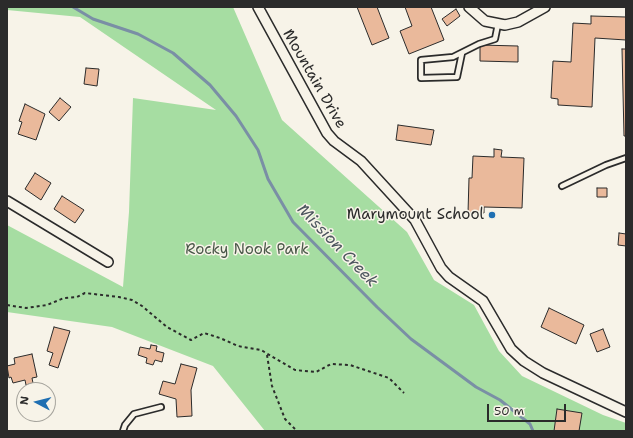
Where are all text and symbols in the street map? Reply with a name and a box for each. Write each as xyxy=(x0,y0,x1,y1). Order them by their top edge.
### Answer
street label: Mountain Drive xyxy=(278,26,350,132)
water label: Mission Creek xyxy=(293,200,381,292)
place label: Marymount School xyxy=(347,206,484,224)
marker: Marymount School xyxy=(487,210,497,220)
park label: Rocky Nook Park xyxy=(185,241,309,259)
north arrow xyxy=(16,382,56,422)
text: N xyxy=(17,395,33,406)
scale bar xyxy=(489,396,568,422)
text: 50 m xyxy=(494,403,524,419)

